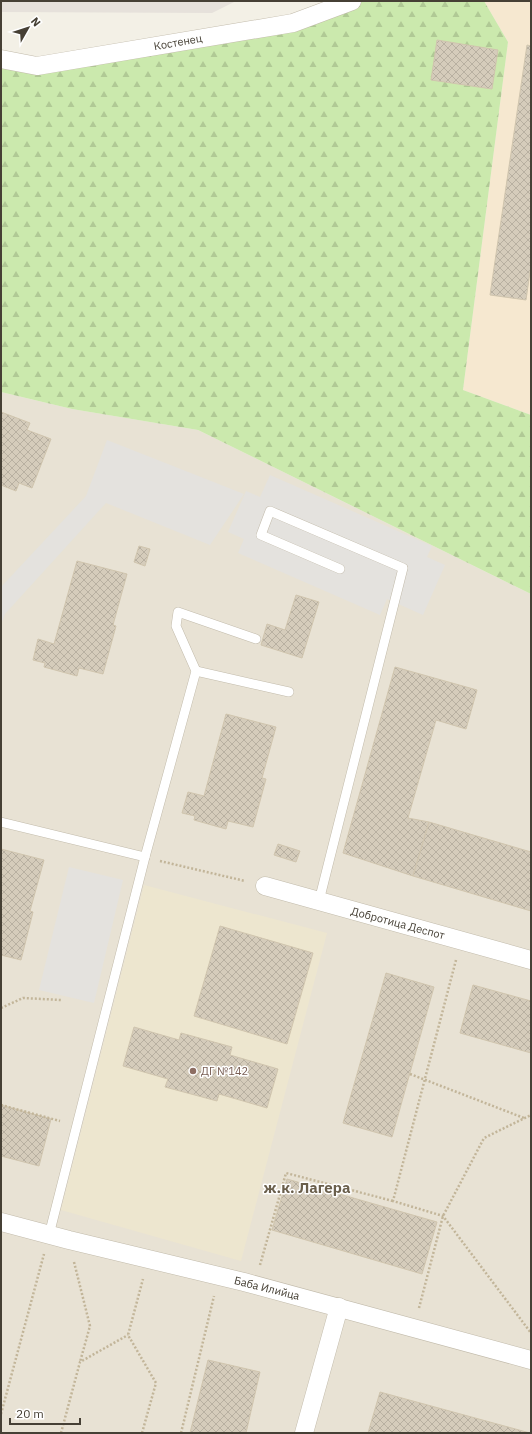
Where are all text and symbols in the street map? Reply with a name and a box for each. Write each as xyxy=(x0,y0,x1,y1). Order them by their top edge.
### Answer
north arrow xyxy=(8,8,48,48)
text: N xyxy=(28,14,44,29)
street label: Костенец xyxy=(153,31,204,53)
street label: Добротица Деспот xyxy=(350,904,446,942)
place label: ДГ №142 xyxy=(201,1064,248,1078)
marker: ДГ №142 xyxy=(188,1066,198,1076)
district label: ж.к. Лагера xyxy=(264,1178,351,1197)
street label: Баба Илийца xyxy=(233,1273,301,1303)
scale bar xyxy=(10,1400,80,1426)
text: 20 m xyxy=(16,1406,44,1421)

